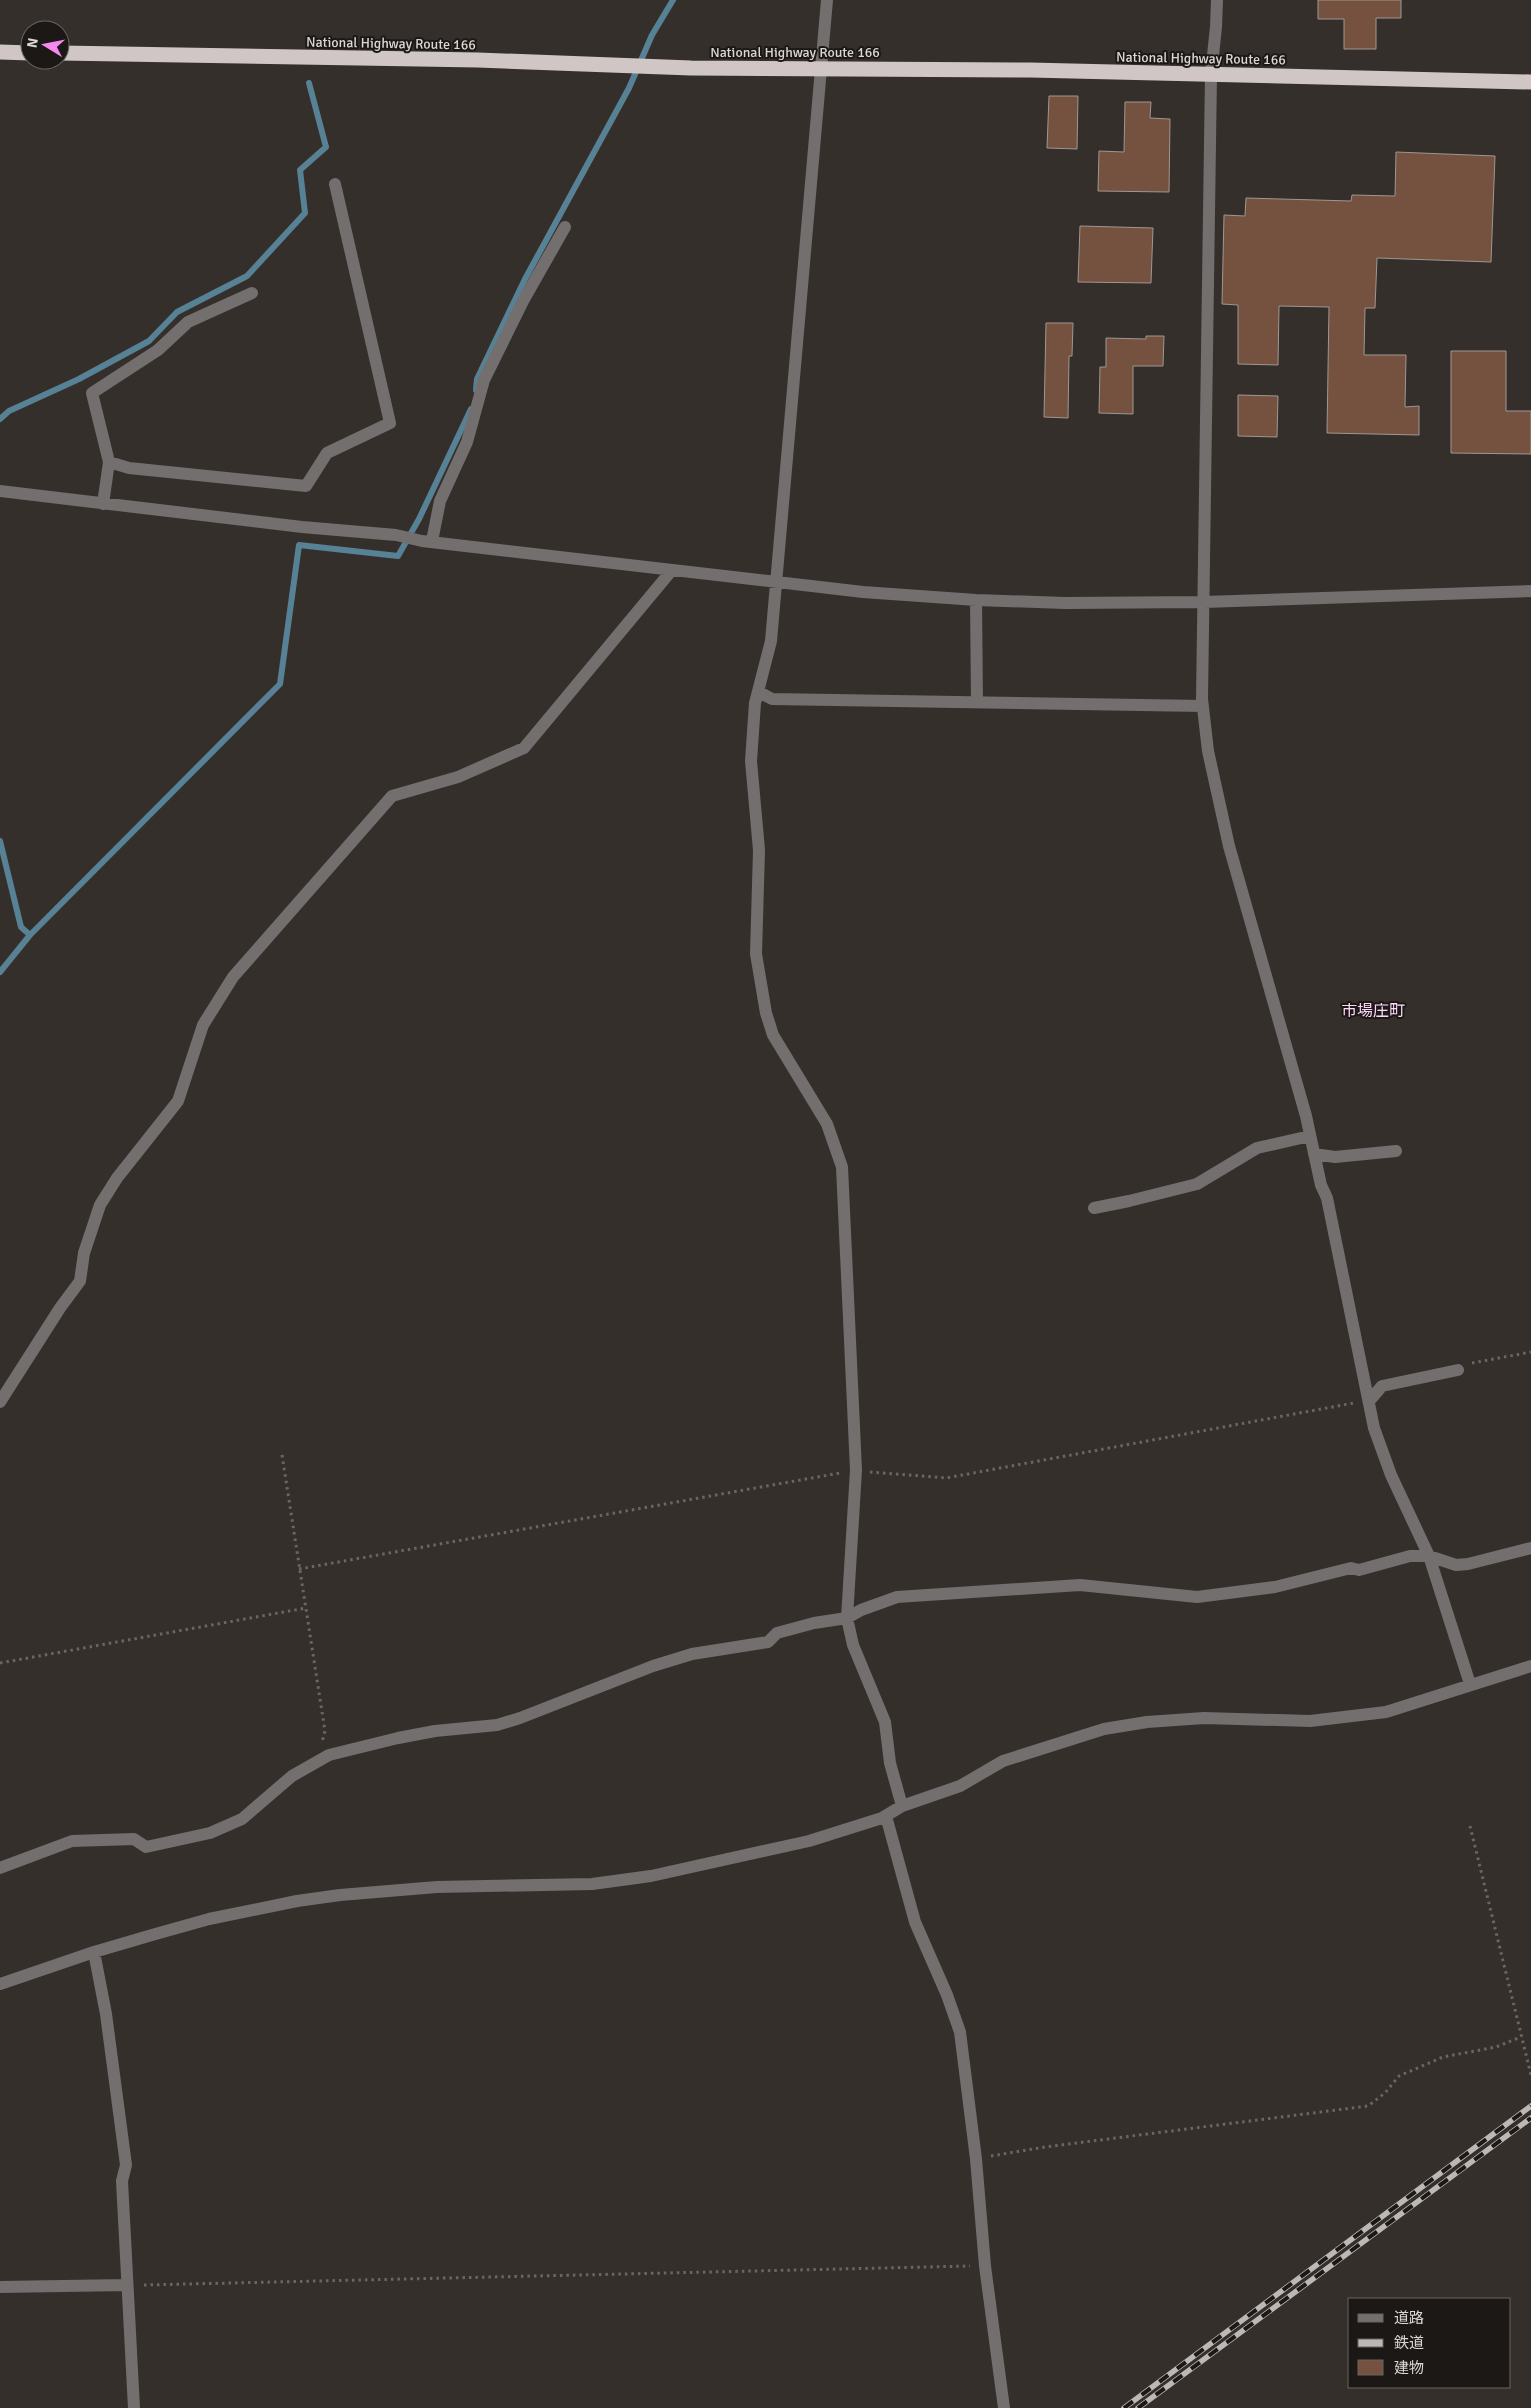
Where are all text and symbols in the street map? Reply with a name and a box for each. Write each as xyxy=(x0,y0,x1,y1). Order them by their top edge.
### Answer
north arrow xyxy=(20,20,70,70)
street label: National Highway Route 166 xyxy=(306,34,476,53)
text: N xyxy=(23,37,42,49)
street label: National Highway Route 166 xyxy=(710,44,880,61)
street label: National Highway Route 166 xyxy=(1116,49,1286,68)
district label: 市場庄町 xyxy=(1341,1001,1405,1021)
legend xyxy=(1348,2298,1511,2388)
text: 道路 xyxy=(1394,2309,1424,2327)
text: 鉄道 xyxy=(1394,2334,1424,2352)
text: 建物 xyxy=(1394,2359,1424,2377)

